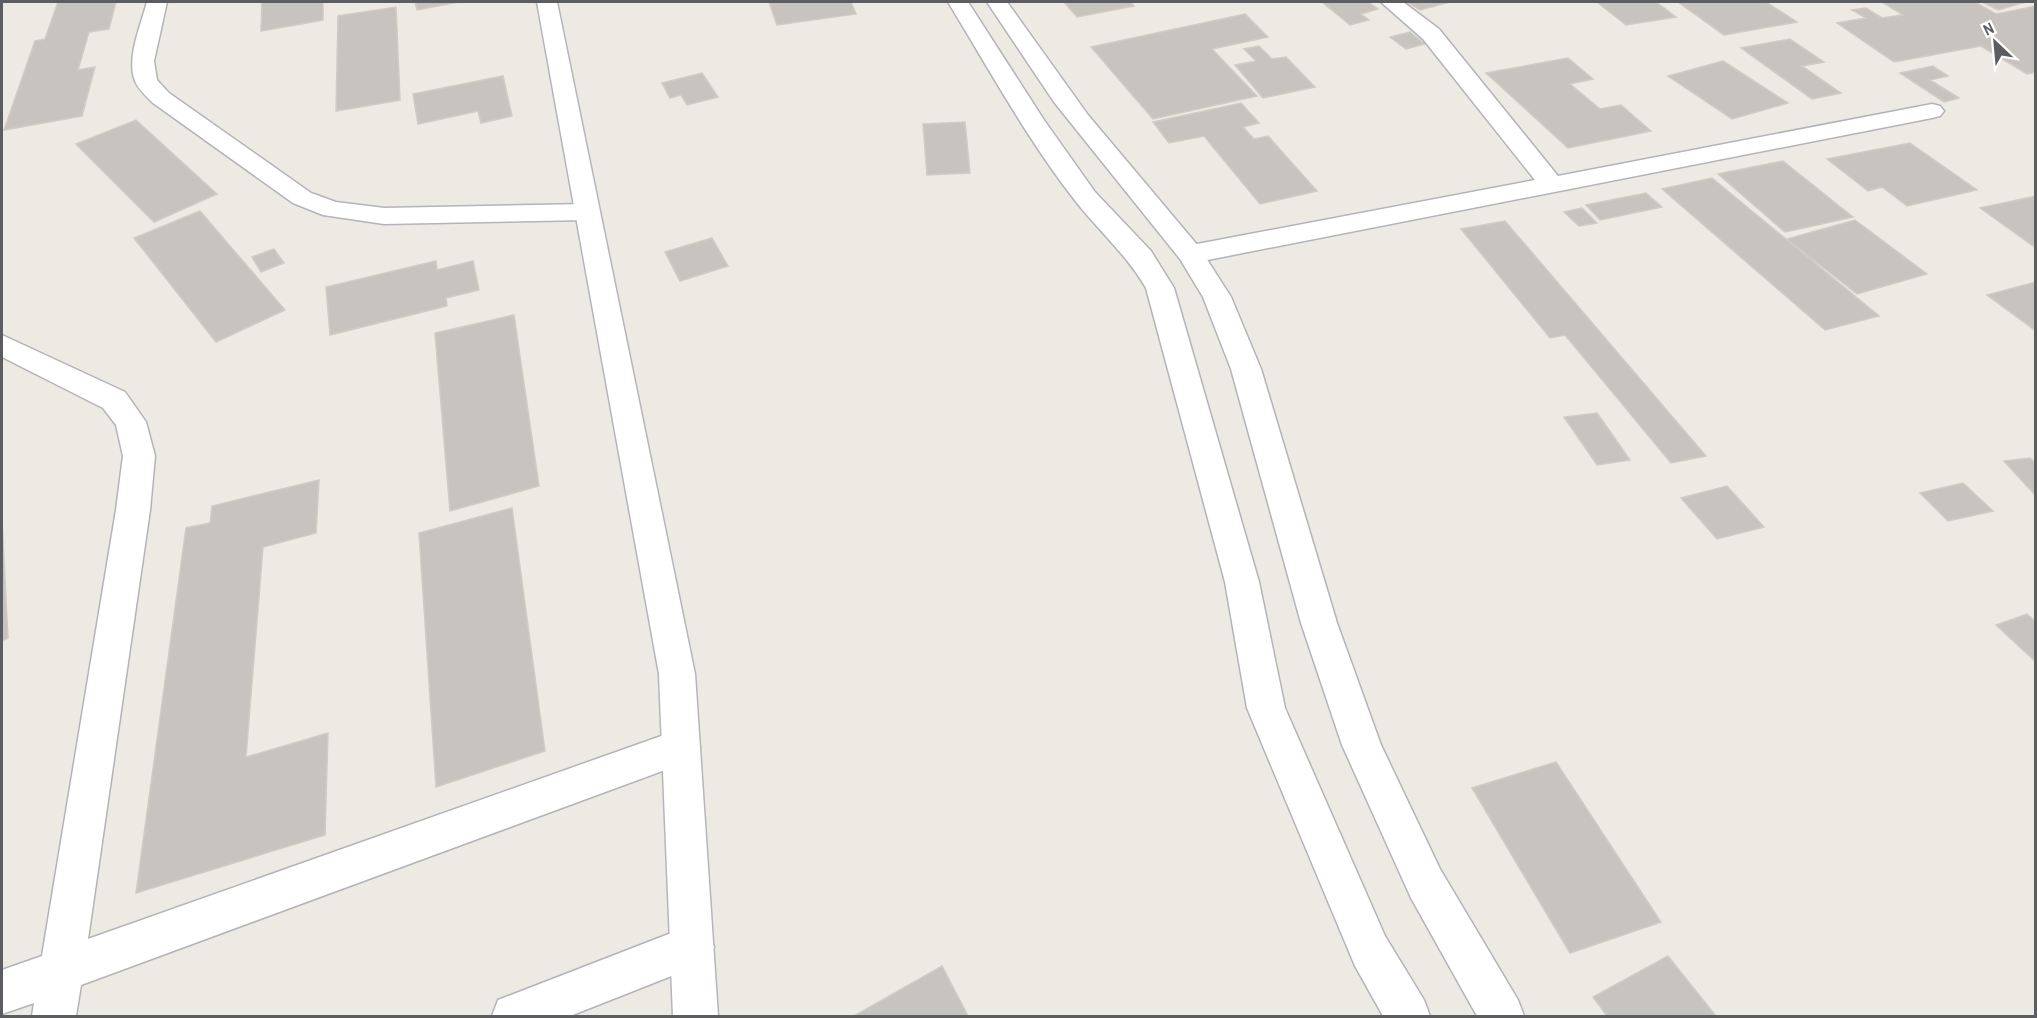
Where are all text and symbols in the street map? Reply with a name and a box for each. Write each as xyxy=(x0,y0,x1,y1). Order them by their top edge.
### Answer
north arrow xyxy=(1965,12,2025,72)
text: N xyxy=(1979,17,1998,40)

